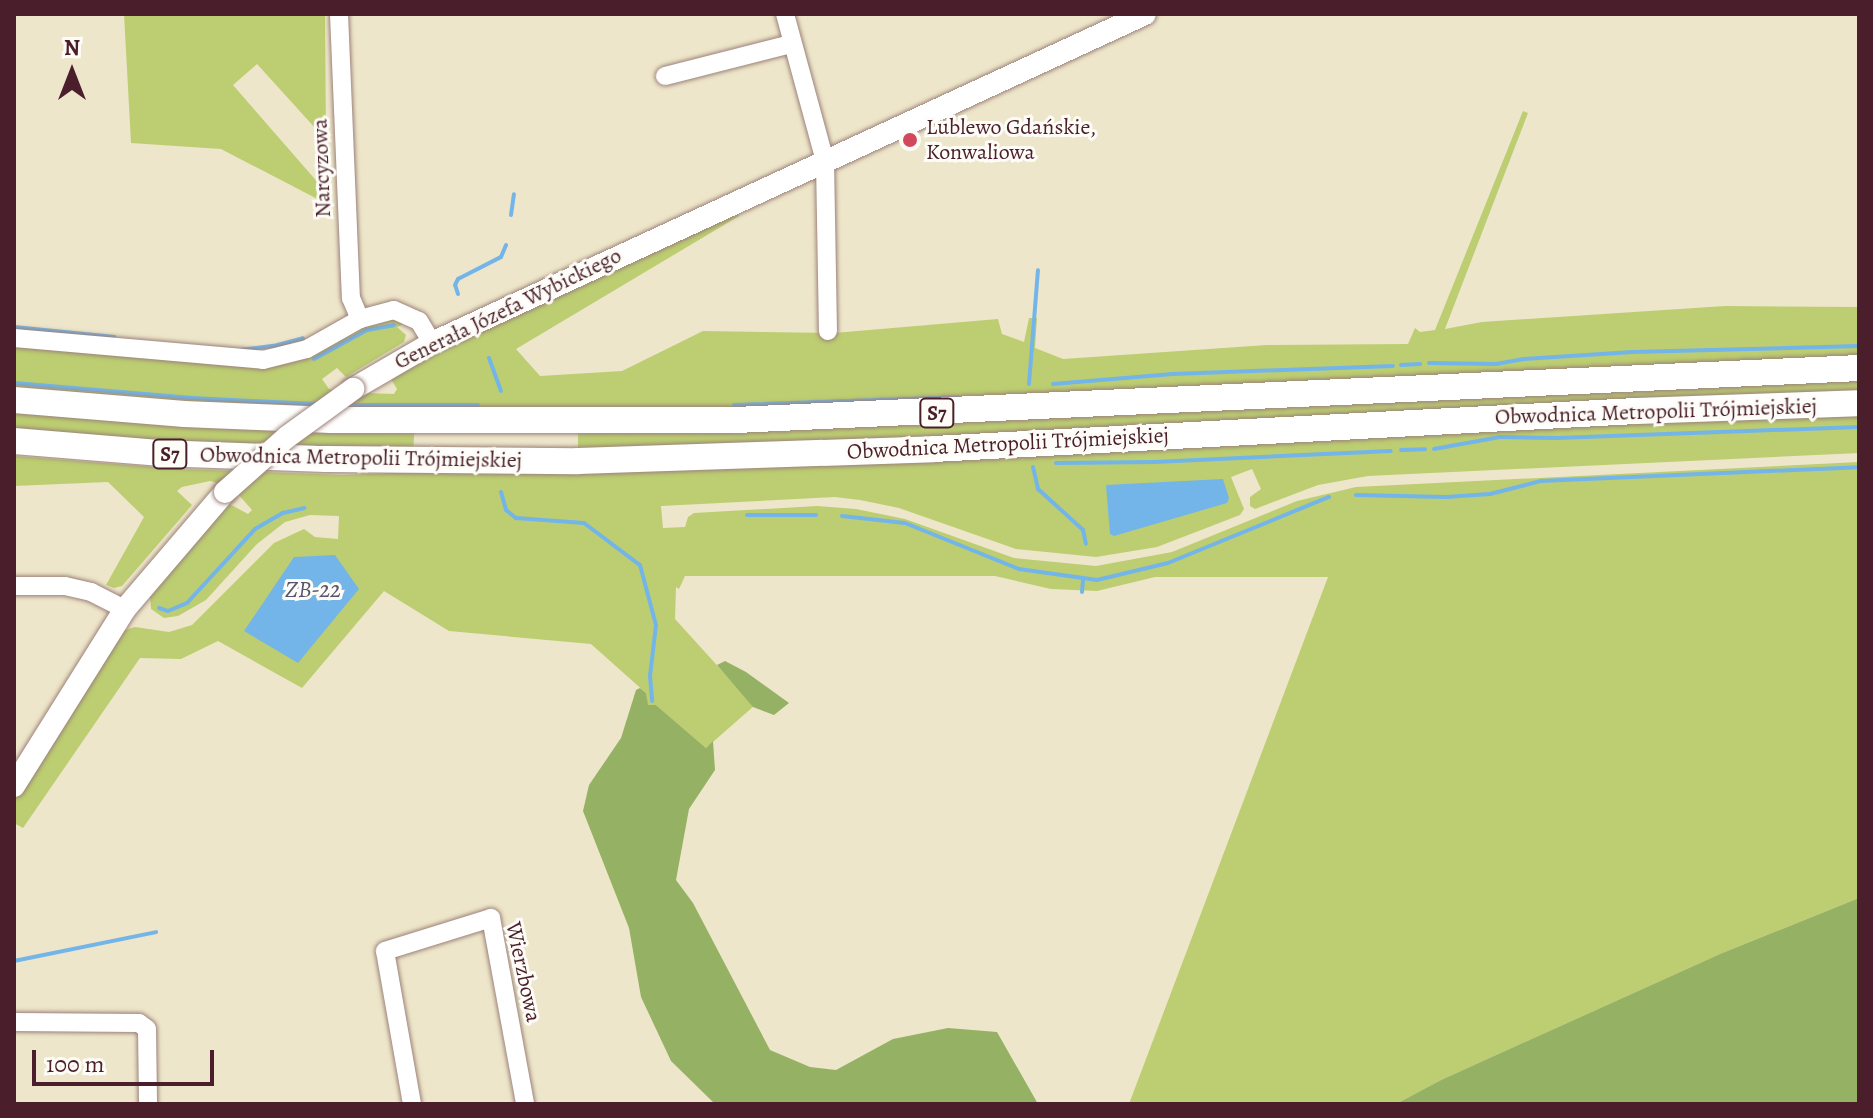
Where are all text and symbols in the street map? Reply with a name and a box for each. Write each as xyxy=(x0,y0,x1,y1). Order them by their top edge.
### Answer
north arrow xyxy=(32,32,112,112)
text: N xyxy=(64,33,80,63)
place label: Lublewo Gdańskie, Konwaliowa xyxy=(926,114,1096,166)
street label: Narcyzowa xyxy=(307,118,337,218)
marker: Lublewo Gdańskie, Konwaliowa xyxy=(901,131,919,149)
street label: Generała Józefa Wybickiego xyxy=(390,243,626,375)
street label: Obwodnica Metropolii Trójmiejskiej xyxy=(1494,393,1818,431)
road number: S7 xyxy=(919,397,955,429)
street label: Obwodnica Metropolii Trójmiejskiej xyxy=(846,422,1170,466)
road number: S7 xyxy=(152,438,188,470)
street label: Obwodnica Metropolii Trójmiejskiej xyxy=(200,442,522,474)
water label: ZB-22 xyxy=(285,576,341,604)
street label: Wierzbowa xyxy=(500,920,546,1024)
scale bar xyxy=(36,1034,218,1084)
text: 100 m xyxy=(46,1048,105,1080)

